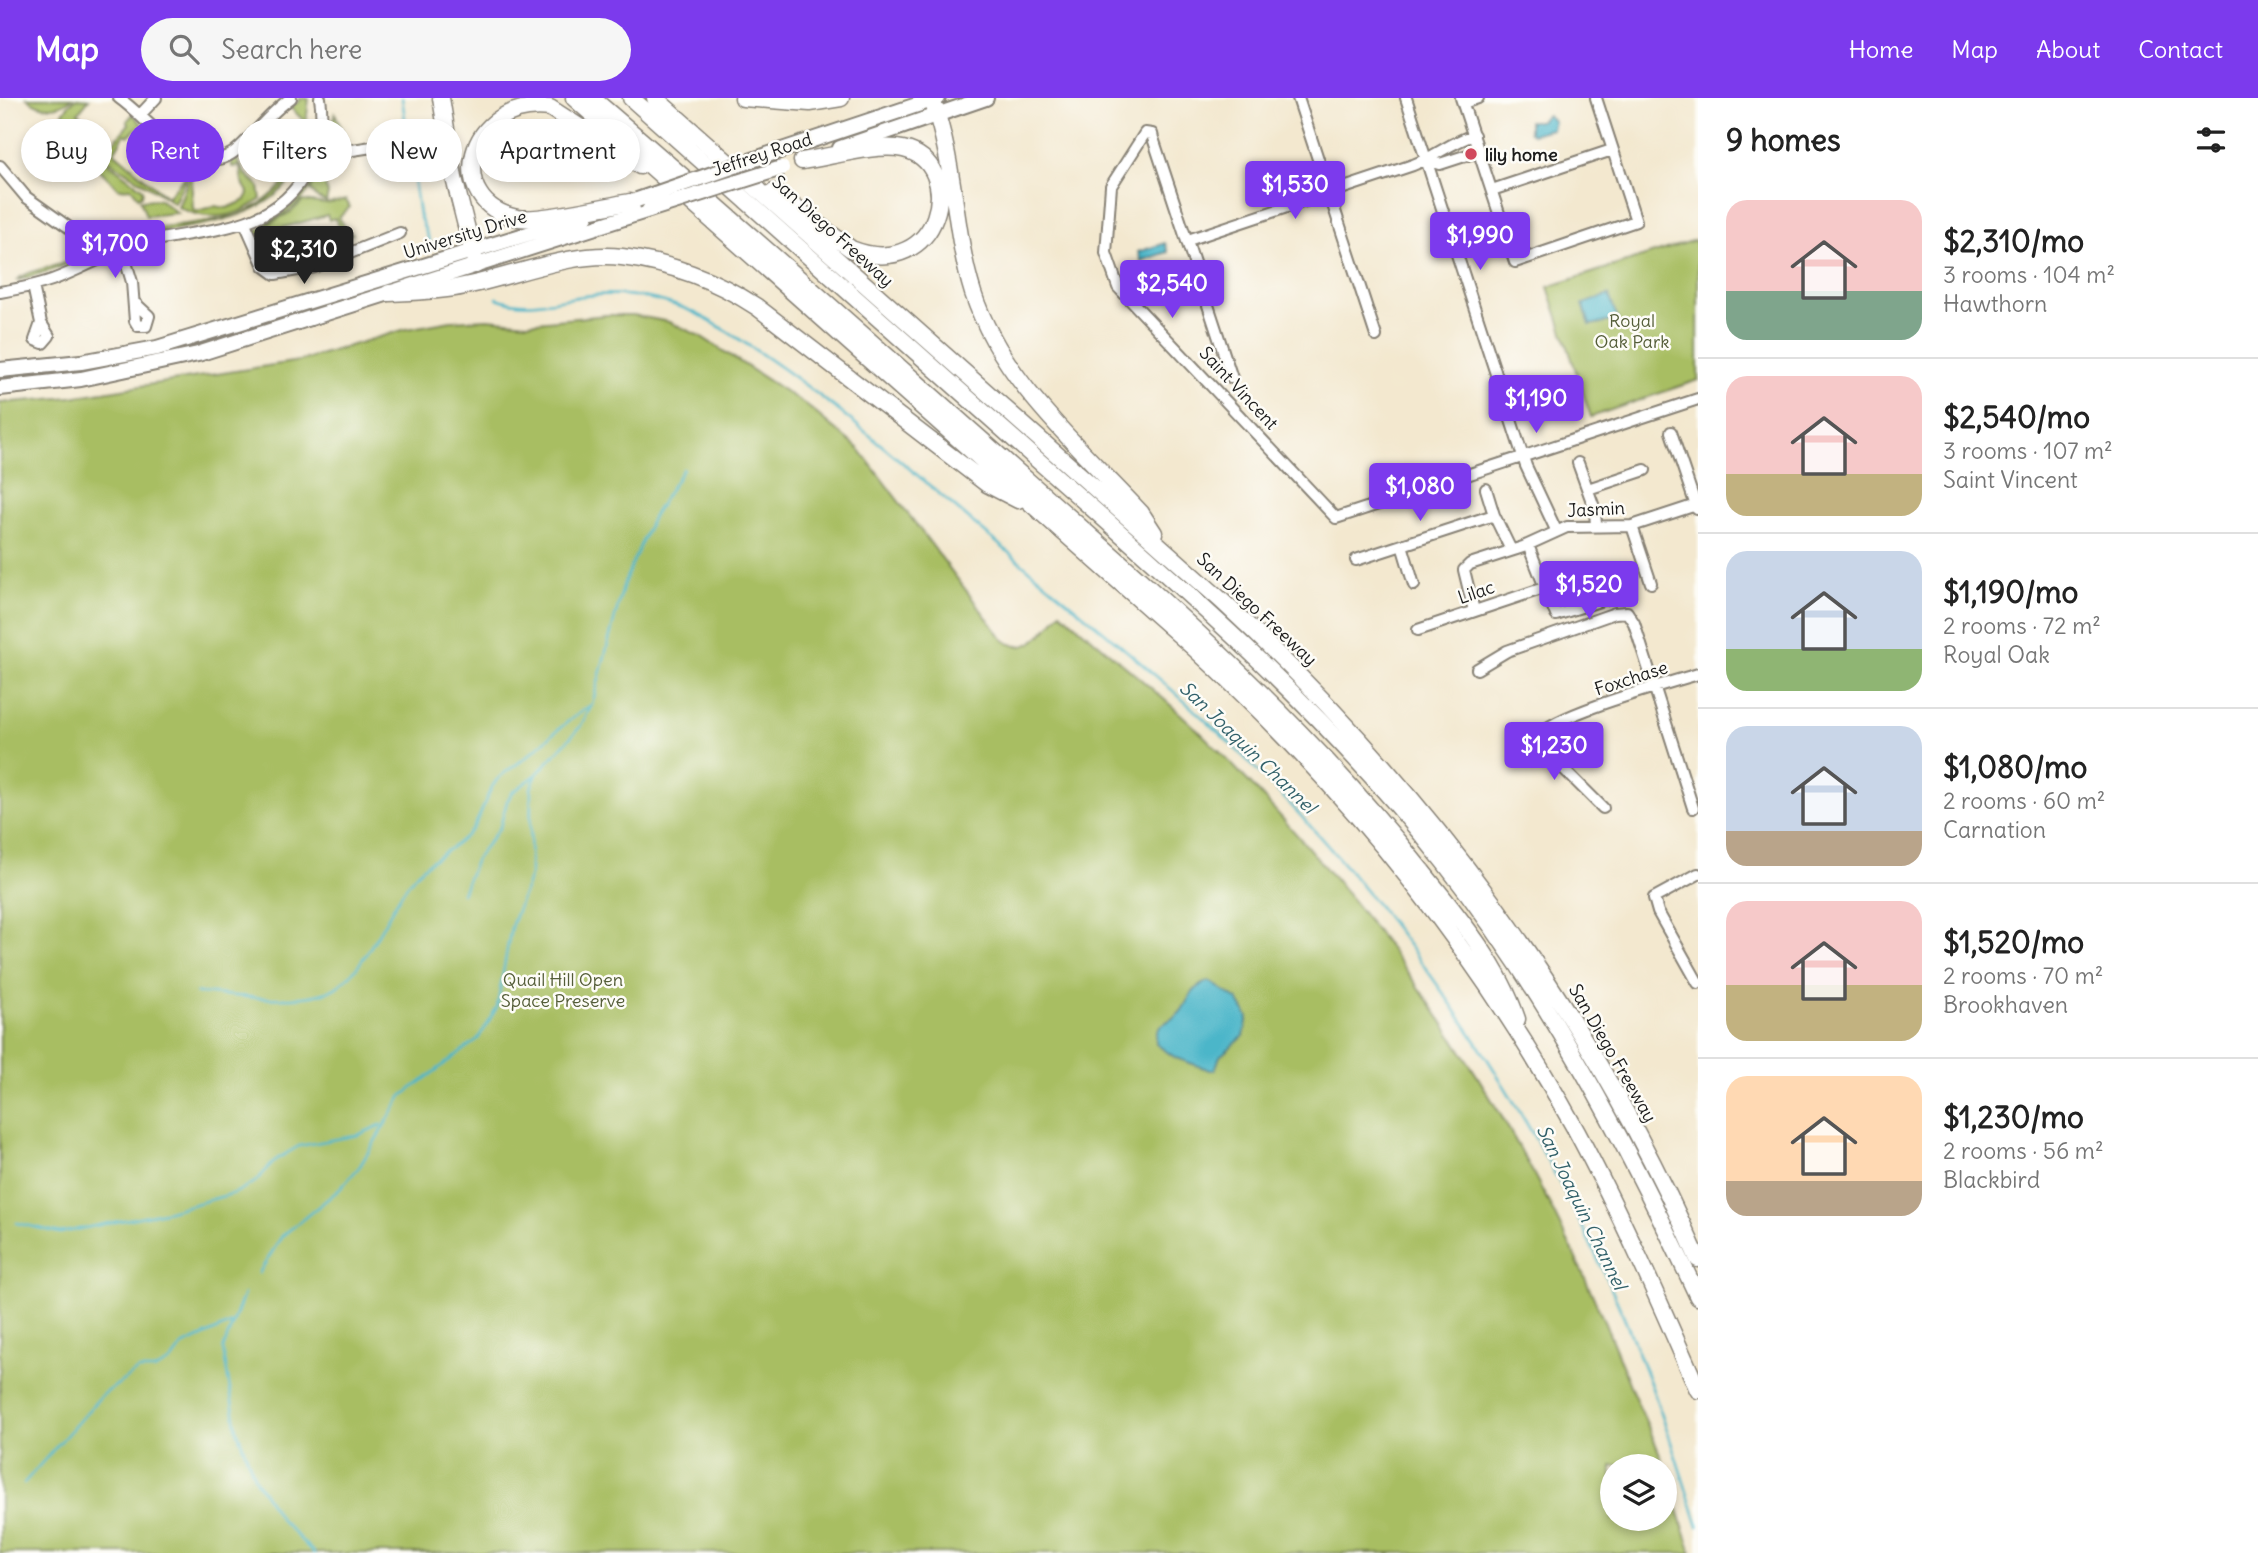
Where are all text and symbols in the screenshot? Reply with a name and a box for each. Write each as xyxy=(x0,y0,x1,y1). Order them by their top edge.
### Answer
search box xyxy=(141,18,631,81)
text: Map xyxy=(35,28,99,70)
icon: search xyxy=(165,30,203,68)
text: Search here xyxy=(221,33,362,66)
text: Home xyxy=(1849,34,1913,64)
text: Map xyxy=(1951,34,1998,64)
text: About xyxy=(2036,34,2100,64)
text: Contact xyxy=(2138,34,2223,64)
chip: Buy xyxy=(21,119,112,182)
chip: Rent xyxy=(126,119,224,182)
chip: Filters xyxy=(238,119,352,182)
chip: New xyxy=(366,119,462,182)
chip: Apartment xyxy=(476,119,640,182)
text: 9 homes xyxy=(1726,121,1841,159)
icon: filters xyxy=(2192,121,2230,159)
street label: Jeffrey Road xyxy=(709,127,815,181)
place label: lily home xyxy=(1485,143,1558,166)
marker: lily home xyxy=(1463,146,1479,162)
pin: $1,530 xyxy=(1238,162,1352,221)
text: $1,530 xyxy=(1261,169,1329,198)
street label: San Diego Freeway xyxy=(767,170,899,292)
street label: University Drive xyxy=(401,204,529,264)
pin: $1,990 xyxy=(1423,212,1537,272)
pin: $1,700 xyxy=(58,220,172,280)
text: $1,990 xyxy=(1446,220,1514,249)
text: $2,310/mo xyxy=(1943,222,2084,260)
pin: $2,310 xyxy=(247,226,361,286)
text: $1,700 xyxy=(81,228,149,257)
icon: home xyxy=(1782,228,1866,312)
text: $2,310 xyxy=(270,234,338,263)
pin: $2,540 xyxy=(1115,260,1229,320)
text: 3 rooms · 104 m² xyxy=(1943,260,2115,289)
text: $2,540 xyxy=(1136,268,1208,297)
text: Hawthorn xyxy=(1943,289,2047,318)
park label: Royal Oak Park xyxy=(1595,309,1669,353)
street label: Saint Vincent xyxy=(1195,342,1283,434)
pin: $1,190 xyxy=(1479,376,1593,435)
text: $1,190 xyxy=(1505,383,1567,412)
text: $2,540/mo xyxy=(1943,398,2090,436)
icon: home xyxy=(1782,404,1866,488)
text: 3 rooms · 107 m² xyxy=(1943,436,2113,465)
pin: $1,080 xyxy=(1363,464,1477,523)
text: Saint Vincent xyxy=(1943,465,2078,494)
text: $1,080 xyxy=(1385,471,1455,500)
street label: Jasmin xyxy=(1567,496,1625,522)
street label: San Diego Freeway xyxy=(1192,547,1322,671)
pin: $1,520 xyxy=(1532,561,1646,621)
text: $1,520 xyxy=(1555,569,1623,598)
text: $1,190/mo xyxy=(1943,573,2078,611)
street label: Lilac xyxy=(1455,575,1497,609)
icon: home xyxy=(1782,579,1866,663)
text: 2 rooms · 72 m² xyxy=(1943,611,2101,640)
text: Royal Oak xyxy=(1943,640,2050,669)
street label: Foxchase xyxy=(1592,655,1670,701)
water label: San Joaquin Channel xyxy=(1175,676,1323,820)
pin: $1,230 xyxy=(1497,722,1611,782)
text: $1,230 xyxy=(1520,730,1588,759)
text: $1,080/mo xyxy=(1943,748,2087,786)
icon: home xyxy=(1782,754,1866,838)
text: 2 rooms · 60 m² xyxy=(1943,786,2105,815)
text: Carnation xyxy=(1943,815,2046,844)
text: $1,520/mo xyxy=(1943,923,2084,961)
icon: home xyxy=(1782,929,1866,1013)
text: 2 rooms · 70 m² xyxy=(1943,961,2103,990)
park label: Quail Hill Open Space Preserve xyxy=(501,968,625,1012)
street label: San Diego Freeway xyxy=(1564,980,1662,1126)
text: Brookhaven xyxy=(1943,990,2068,1019)
text: $1,230/mo xyxy=(1943,1098,2084,1136)
icon: home xyxy=(1782,1104,1866,1188)
water label: San Joaquin Channel xyxy=(1532,1121,1633,1296)
text: 2 rooms · 56 m² xyxy=(1943,1136,2104,1165)
text: Blackbird xyxy=(1943,1165,2040,1194)
map controls xyxy=(1600,1454,1677,1531)
button: layers xyxy=(1600,1454,1677,1531)

